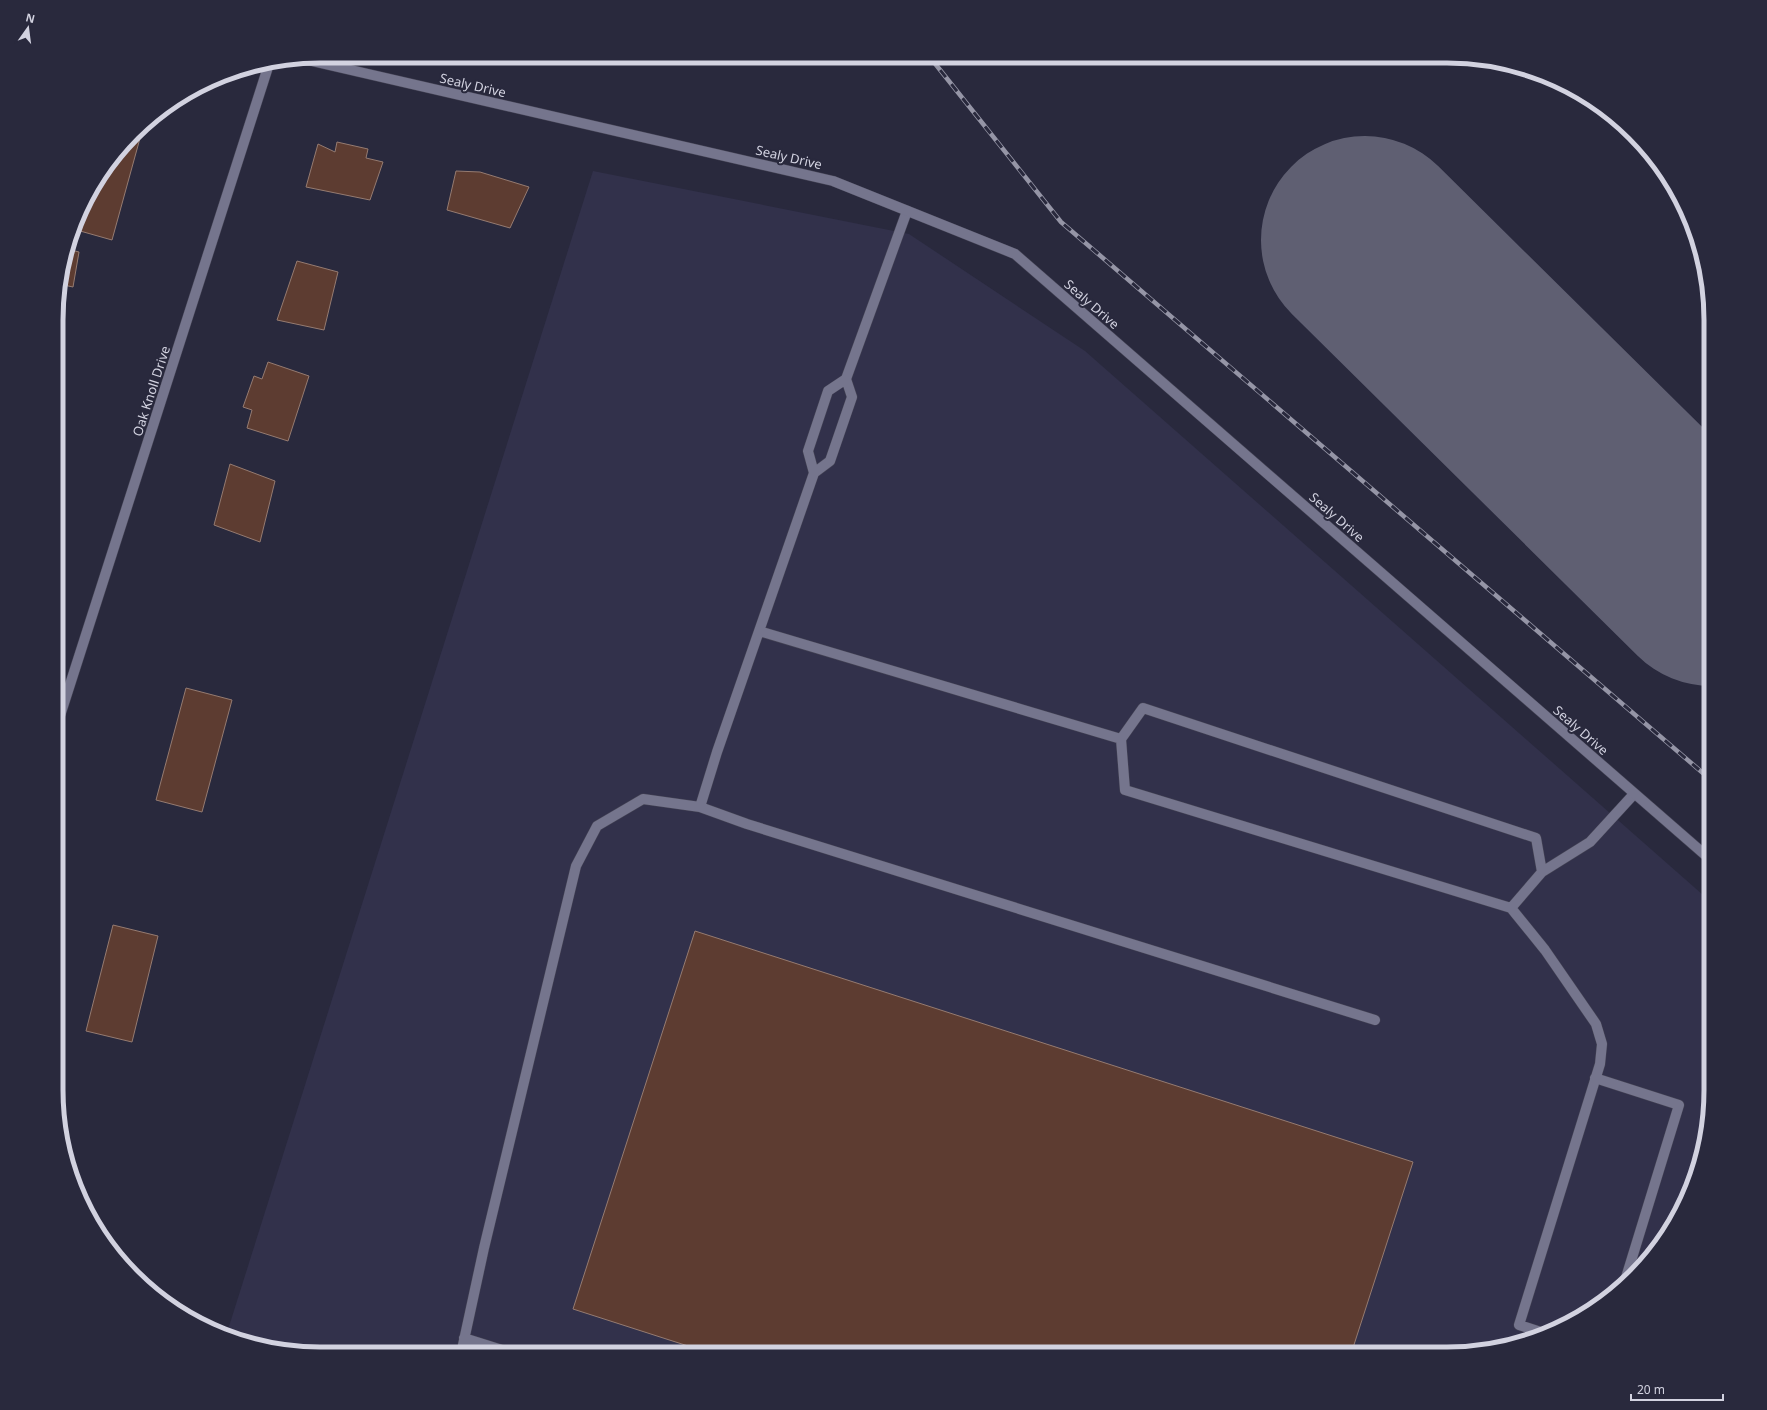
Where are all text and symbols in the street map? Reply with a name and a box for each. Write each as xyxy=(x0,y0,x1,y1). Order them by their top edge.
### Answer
north arrow xyxy=(8,8,48,48)
text: N xyxy=(24,9,37,26)
street label: Sealy Drive xyxy=(438,69,508,101)
street label: Sealy Drive xyxy=(754,141,824,173)
street label: Sealy Drive xyxy=(1061,275,1123,333)
street label: Oak Knoll Drive xyxy=(128,344,174,438)
street label: Sealy Drive xyxy=(1306,488,1368,546)
street label: Sealy Drive xyxy=(1550,701,1612,759)
scale bar xyxy=(1631,1376,1723,1402)
text: 20 m xyxy=(1637,1381,1665,1398)

